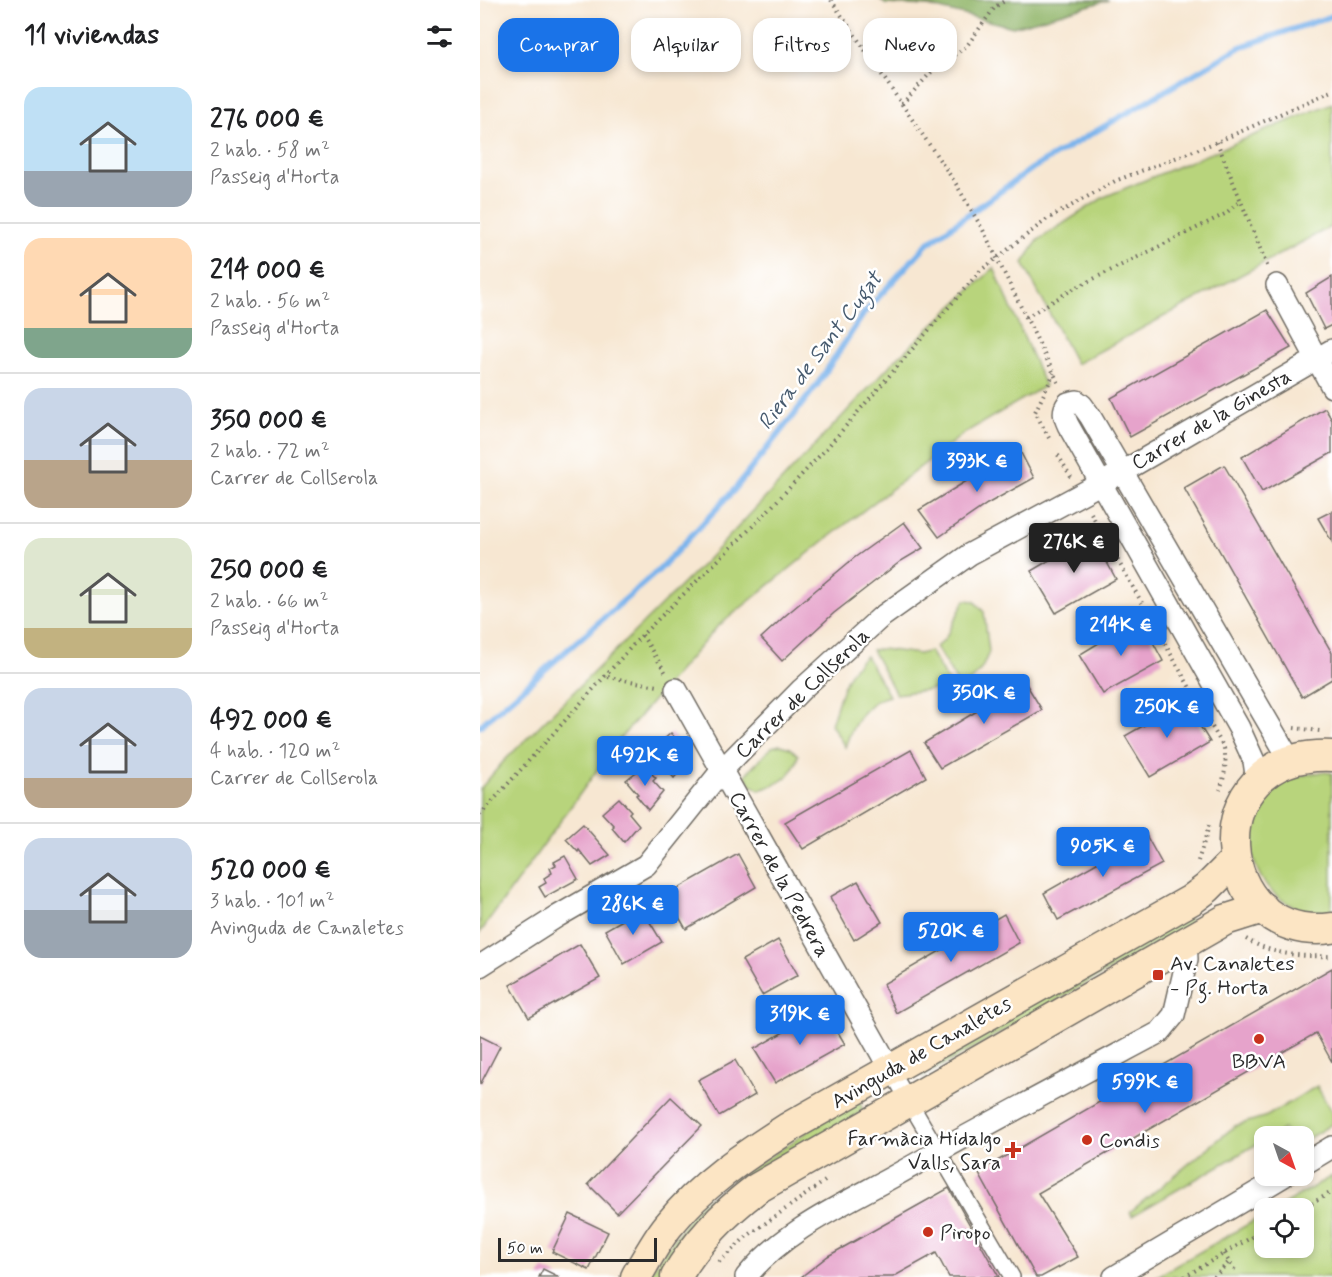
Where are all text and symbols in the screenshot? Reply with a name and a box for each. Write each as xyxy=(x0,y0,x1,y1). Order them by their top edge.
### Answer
chip: Comprar xyxy=(498,18,619,72)
chip: Alquilar xyxy=(631,18,741,72)
chip: Filtros xyxy=(753,18,851,72)
chip: Nuevo xyxy=(863,18,957,72)
text: 11 viviendas xyxy=(24,19,159,53)
icon: filters xyxy=(423,20,456,53)
text: 276 000 € xyxy=(210,103,324,137)
icon: home xyxy=(72,111,144,183)
text: 2 hab. · 58 m² xyxy=(210,137,330,164)
text: Passeig d'Horta xyxy=(210,164,339,191)
text: 214 000 € xyxy=(210,254,325,288)
icon: home xyxy=(72,262,144,334)
water label: Riera de Sant Cugat xyxy=(752,264,893,438)
text: 2 hab. · 56 m² xyxy=(210,288,330,315)
text: Passeig d'Horta xyxy=(210,315,339,342)
street label: Carrer de la Ginesta xyxy=(1126,363,1297,477)
text: 350 000 € xyxy=(210,404,327,438)
icon: home xyxy=(72,412,144,484)
text: 2 hab. · 72 m² xyxy=(210,438,330,465)
pin: 393K € xyxy=(928,442,1026,493)
text: 393K € xyxy=(946,448,1008,475)
text: Carrer de Collserola xyxy=(210,465,378,492)
pin: 276K € xyxy=(1025,523,1123,574)
text: 276K € xyxy=(1043,529,1105,556)
text: 250 000 € xyxy=(210,554,328,588)
icon: home xyxy=(72,562,144,634)
text: 2 hab. · 66 m² xyxy=(210,588,328,615)
pin: 214K € xyxy=(1072,606,1170,657)
text: 214K € xyxy=(1090,612,1152,639)
text: Passeig d'Horta xyxy=(210,615,339,642)
street label: Carrer de Collserola xyxy=(729,622,876,765)
pin: 350K € xyxy=(935,674,1033,725)
text: 350K € xyxy=(952,680,1016,707)
pin: 250K € xyxy=(1118,688,1216,739)
text: 250K € xyxy=(1134,694,1200,721)
text: 492 000 € xyxy=(210,704,332,738)
icon: home xyxy=(72,712,144,784)
pin: 492K € xyxy=(596,736,694,787)
text: 4 hab. · 120 m² xyxy=(210,738,340,765)
text: 492K € xyxy=(611,742,679,769)
text: Carrer de Collserola xyxy=(210,765,378,792)
street label: Carrer de la Pedrera xyxy=(722,787,836,962)
pin: 905K € xyxy=(1054,827,1152,878)
text: 905K € xyxy=(1070,833,1136,860)
text: 520 000 € xyxy=(210,854,331,888)
icon: home xyxy=(72,862,144,934)
pin: 286K € xyxy=(584,885,682,936)
text: 3 hab. · 101 m² xyxy=(210,888,334,915)
text: 286K € xyxy=(602,891,664,918)
pin: 520K € xyxy=(902,912,1000,963)
text: Avinguda de Canaletes xyxy=(210,915,404,942)
text: 520K € xyxy=(917,918,985,945)
place label: Av. Canaletes - Pg. Horta xyxy=(1170,950,1295,1004)
marker: Av. Canaletes - Pg. Horta xyxy=(1151,968,1165,982)
street label: Avinguda de Canaletes xyxy=(826,990,1017,1117)
pin: 319K € xyxy=(751,995,849,1046)
text: 319K € xyxy=(770,1001,830,1028)
marker: BBVA xyxy=(1252,1032,1266,1046)
place label: BBVA xyxy=(1232,1048,1286,1076)
pin: 599K € xyxy=(1096,1063,1194,1114)
text: 599K € xyxy=(1111,1069,1179,1096)
place label: Farmàcia Hidalgo Valls, Sara xyxy=(848,1125,1001,1177)
north arrow xyxy=(1254,1126,1314,1186)
map controls xyxy=(1254,1126,1314,1258)
place label: Condis xyxy=(1099,1127,1160,1155)
marker: Condis xyxy=(1080,1133,1094,1147)
marker: Farmàcia Hidalgo Valls, Sara xyxy=(1006,1143,1020,1157)
button: locate xyxy=(1254,1198,1314,1258)
place label: Piropo xyxy=(940,1219,991,1247)
marker: Piropo xyxy=(921,1225,935,1239)
scale bar xyxy=(498,1235,657,1262)
text: 50 m xyxy=(507,1238,543,1259)

